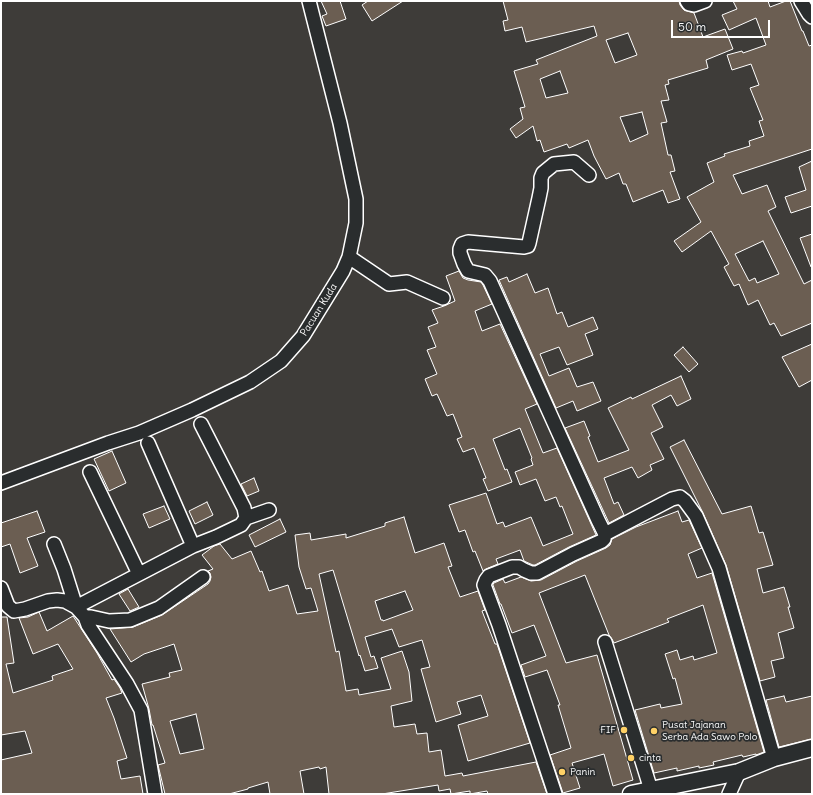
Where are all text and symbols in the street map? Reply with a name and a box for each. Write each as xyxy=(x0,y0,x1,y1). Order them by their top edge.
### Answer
scale bar xyxy=(673,12,772,38)
text: 50 m xyxy=(678,19,706,34)
street label: Pacuan Kuda xyxy=(298,282,340,338)
place label: Pusat Jajanan Serba Ada Sawo Polo xyxy=(662,719,757,742)
place label: FIF xyxy=(600,724,616,736)
marker: FIF xyxy=(619,725,629,735)
marker: Pusat Jajanan Serba Ada Sawo Polo xyxy=(649,726,659,736)
place label: cinta xyxy=(639,752,661,764)
marker: cinta xyxy=(626,753,636,763)
place label: Panin xyxy=(570,766,595,778)
marker: Panin xyxy=(557,767,567,777)

